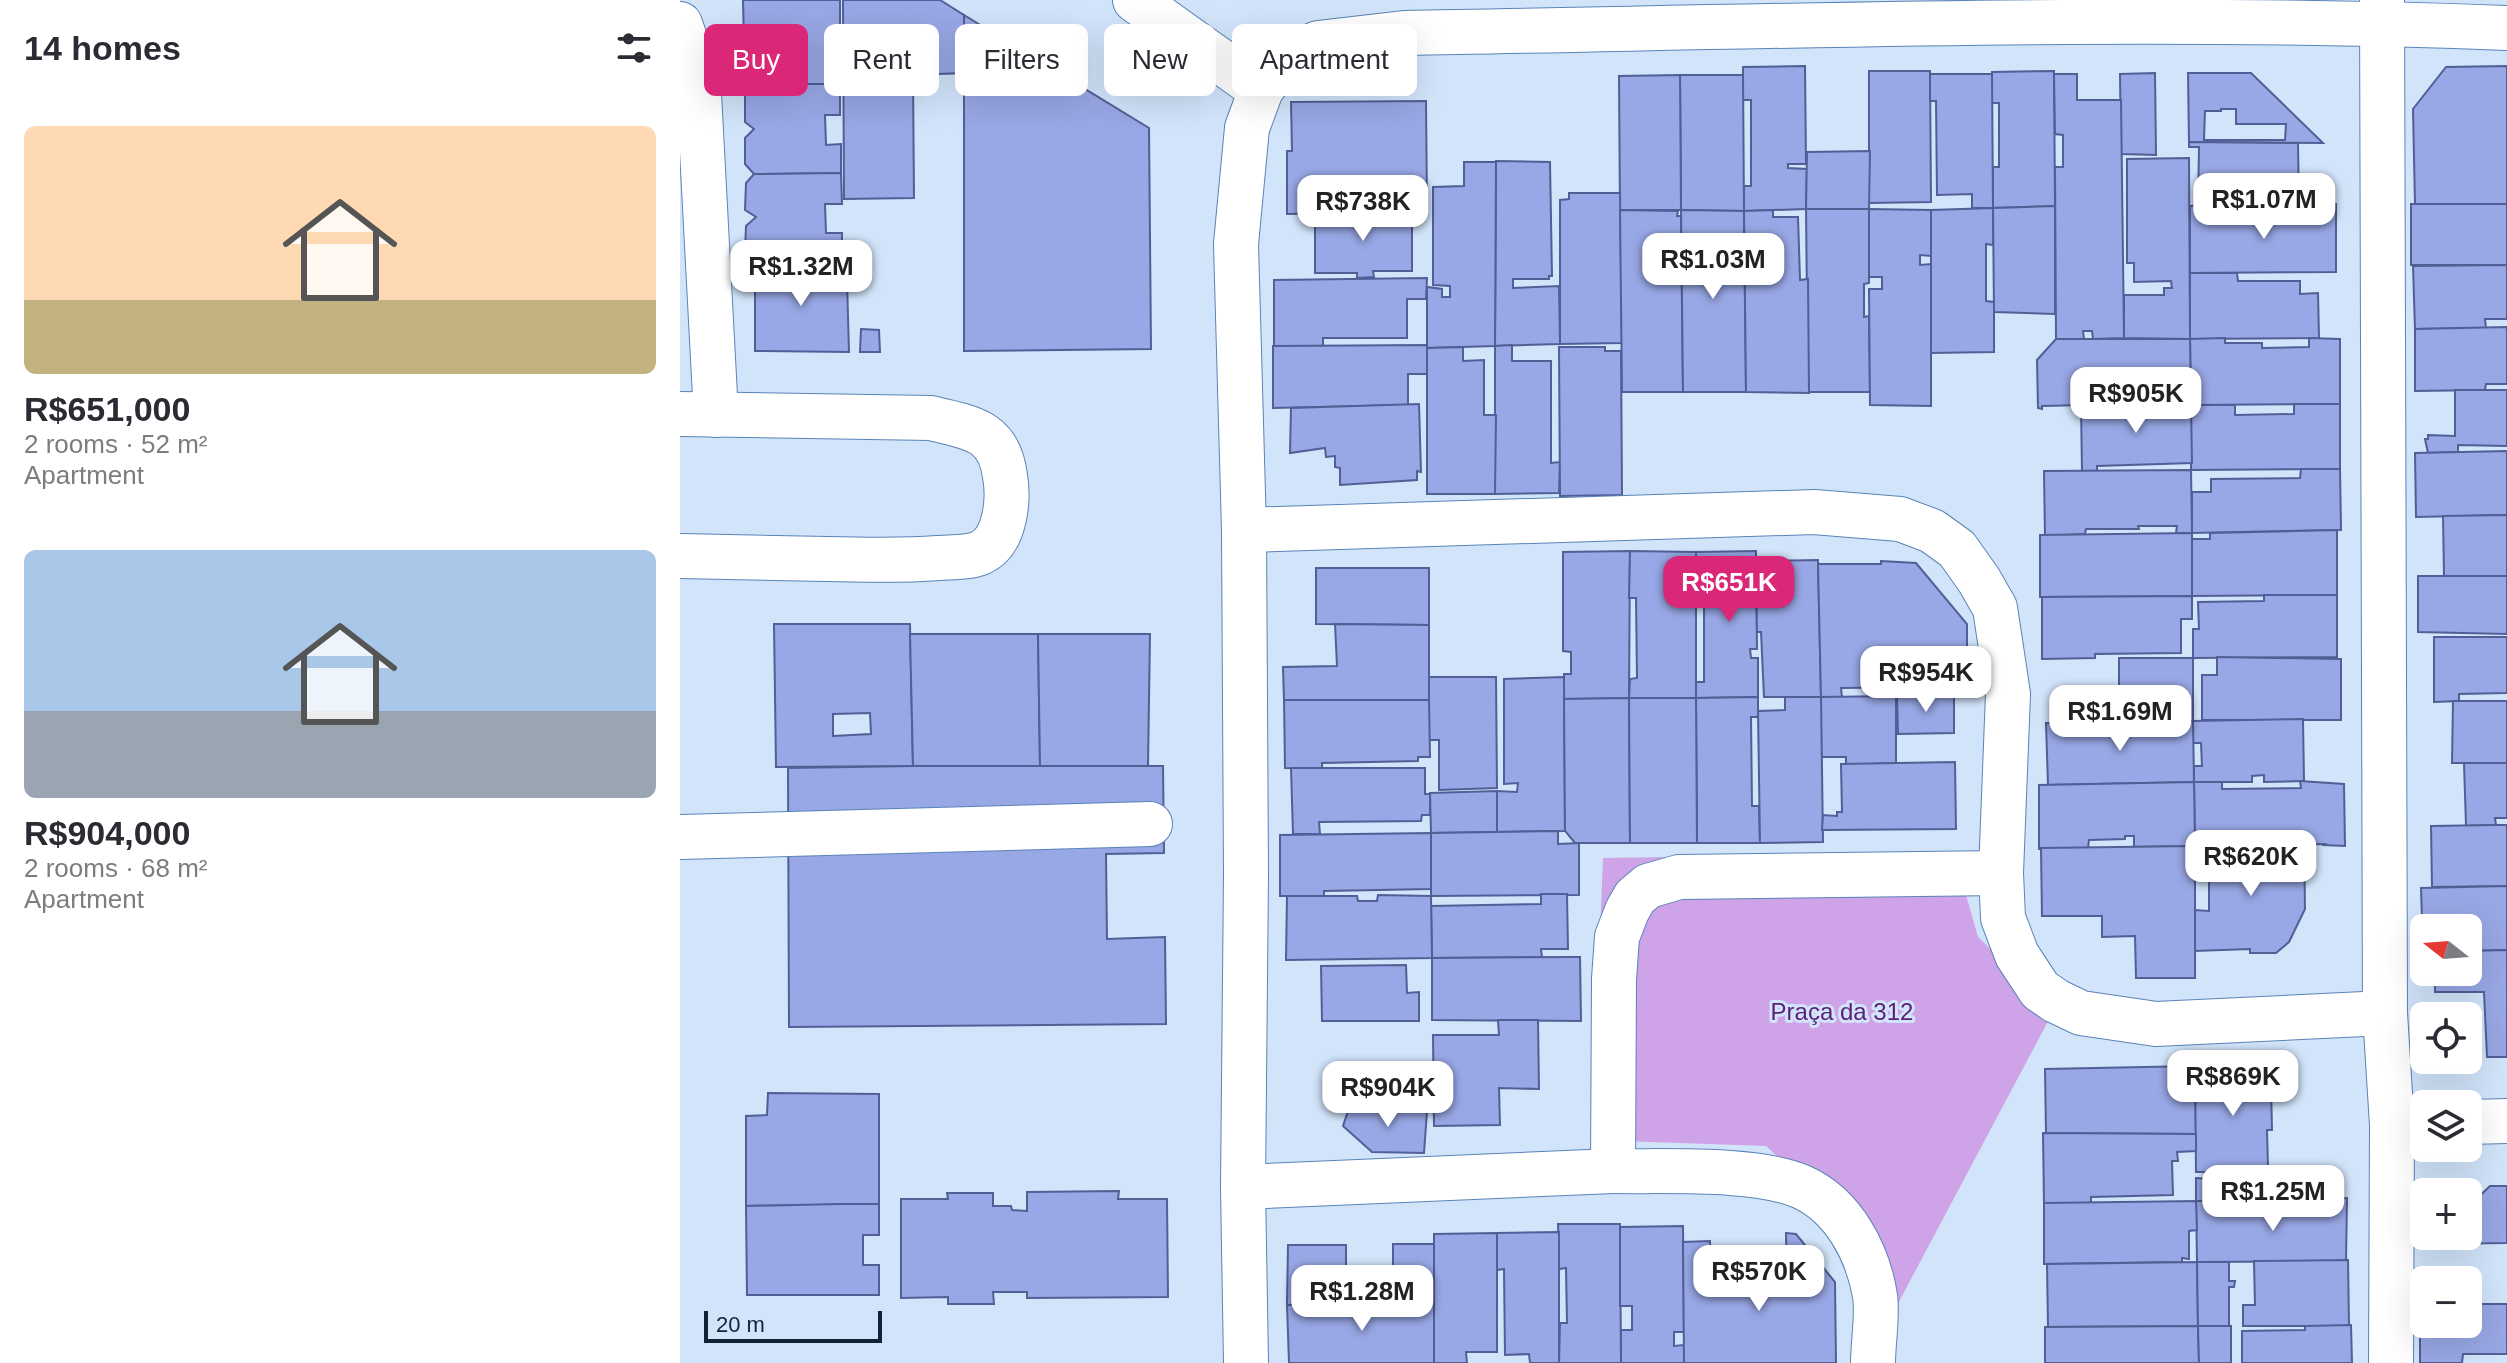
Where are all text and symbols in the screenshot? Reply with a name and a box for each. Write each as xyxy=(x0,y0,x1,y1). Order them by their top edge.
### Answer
chip: Buy xyxy=(704,24,808,96)
chip: Rent xyxy=(824,24,939,96)
chip: Filters xyxy=(955,24,1088,96)
chip: New xyxy=(1104,24,1216,96)
chip: Apartment xyxy=(1232,24,1417,96)
icon: filters xyxy=(612,26,656,70)
text: 14 homes xyxy=(24,29,181,67)
pin: R$1.07M xyxy=(2190,173,2338,241)
pin: R$738K xyxy=(1298,175,1428,243)
icon: home xyxy=(268,178,412,322)
text: R$1.07M xyxy=(2211,184,2317,214)
text: R$738K xyxy=(1315,186,1411,216)
pin: R$1.03M xyxy=(1639,233,1787,301)
pin: R$1.32M xyxy=(727,240,875,308)
text: R$1.03M xyxy=(1660,244,1766,274)
text: R$1.32M xyxy=(748,251,854,281)
pin: R$905K xyxy=(2071,367,2201,435)
text: R$905K xyxy=(2088,378,2184,408)
text: R$651,000 xyxy=(24,390,190,428)
text: 2 rooms · 52 m² xyxy=(24,429,208,459)
text: Apartment xyxy=(24,460,144,490)
pin: R$651K xyxy=(1664,556,1794,624)
text: R$651K xyxy=(1681,567,1777,597)
icon: home xyxy=(268,602,412,746)
pin: R$954K xyxy=(1861,646,1991,714)
text: R$954K xyxy=(1878,657,1974,687)
pin: R$1.69M xyxy=(2046,685,2194,753)
text: R$1.69M xyxy=(2067,696,2173,726)
text: R$904,000 xyxy=(24,814,190,852)
pin: R$620K xyxy=(2186,830,2316,898)
text: R$620K xyxy=(2203,841,2299,871)
text: 2 rooms · 68 m² xyxy=(24,853,208,883)
text: Apartment xyxy=(24,884,144,914)
north arrow xyxy=(2410,914,2482,986)
map controls xyxy=(2410,914,2482,1338)
park label: Praça da 312 xyxy=(1771,998,1913,1025)
button: locate xyxy=(2410,1002,2482,1074)
pin: R$869K xyxy=(2168,1050,2298,1118)
pin: R$904K xyxy=(1323,1061,1453,1129)
text: R$869K xyxy=(2185,1061,2281,1091)
text: R$904K xyxy=(1340,1072,1436,1102)
button: layers xyxy=(2410,1090,2482,1162)
pin: R$1.25M xyxy=(2199,1165,2347,1233)
text: R$1.25M xyxy=(2220,1176,2326,1206)
button: + xyxy=(2410,1178,2482,1250)
pin: R$570K xyxy=(1694,1245,1824,1313)
text: R$570K xyxy=(1711,1256,1807,1286)
pin: R$1.28M xyxy=(1288,1265,1436,1333)
button: − xyxy=(2410,1266,2482,1338)
text: R$1.28M xyxy=(1309,1276,1415,1306)
scale bar xyxy=(704,1307,882,1343)
text: 20 m xyxy=(716,1312,765,1337)

